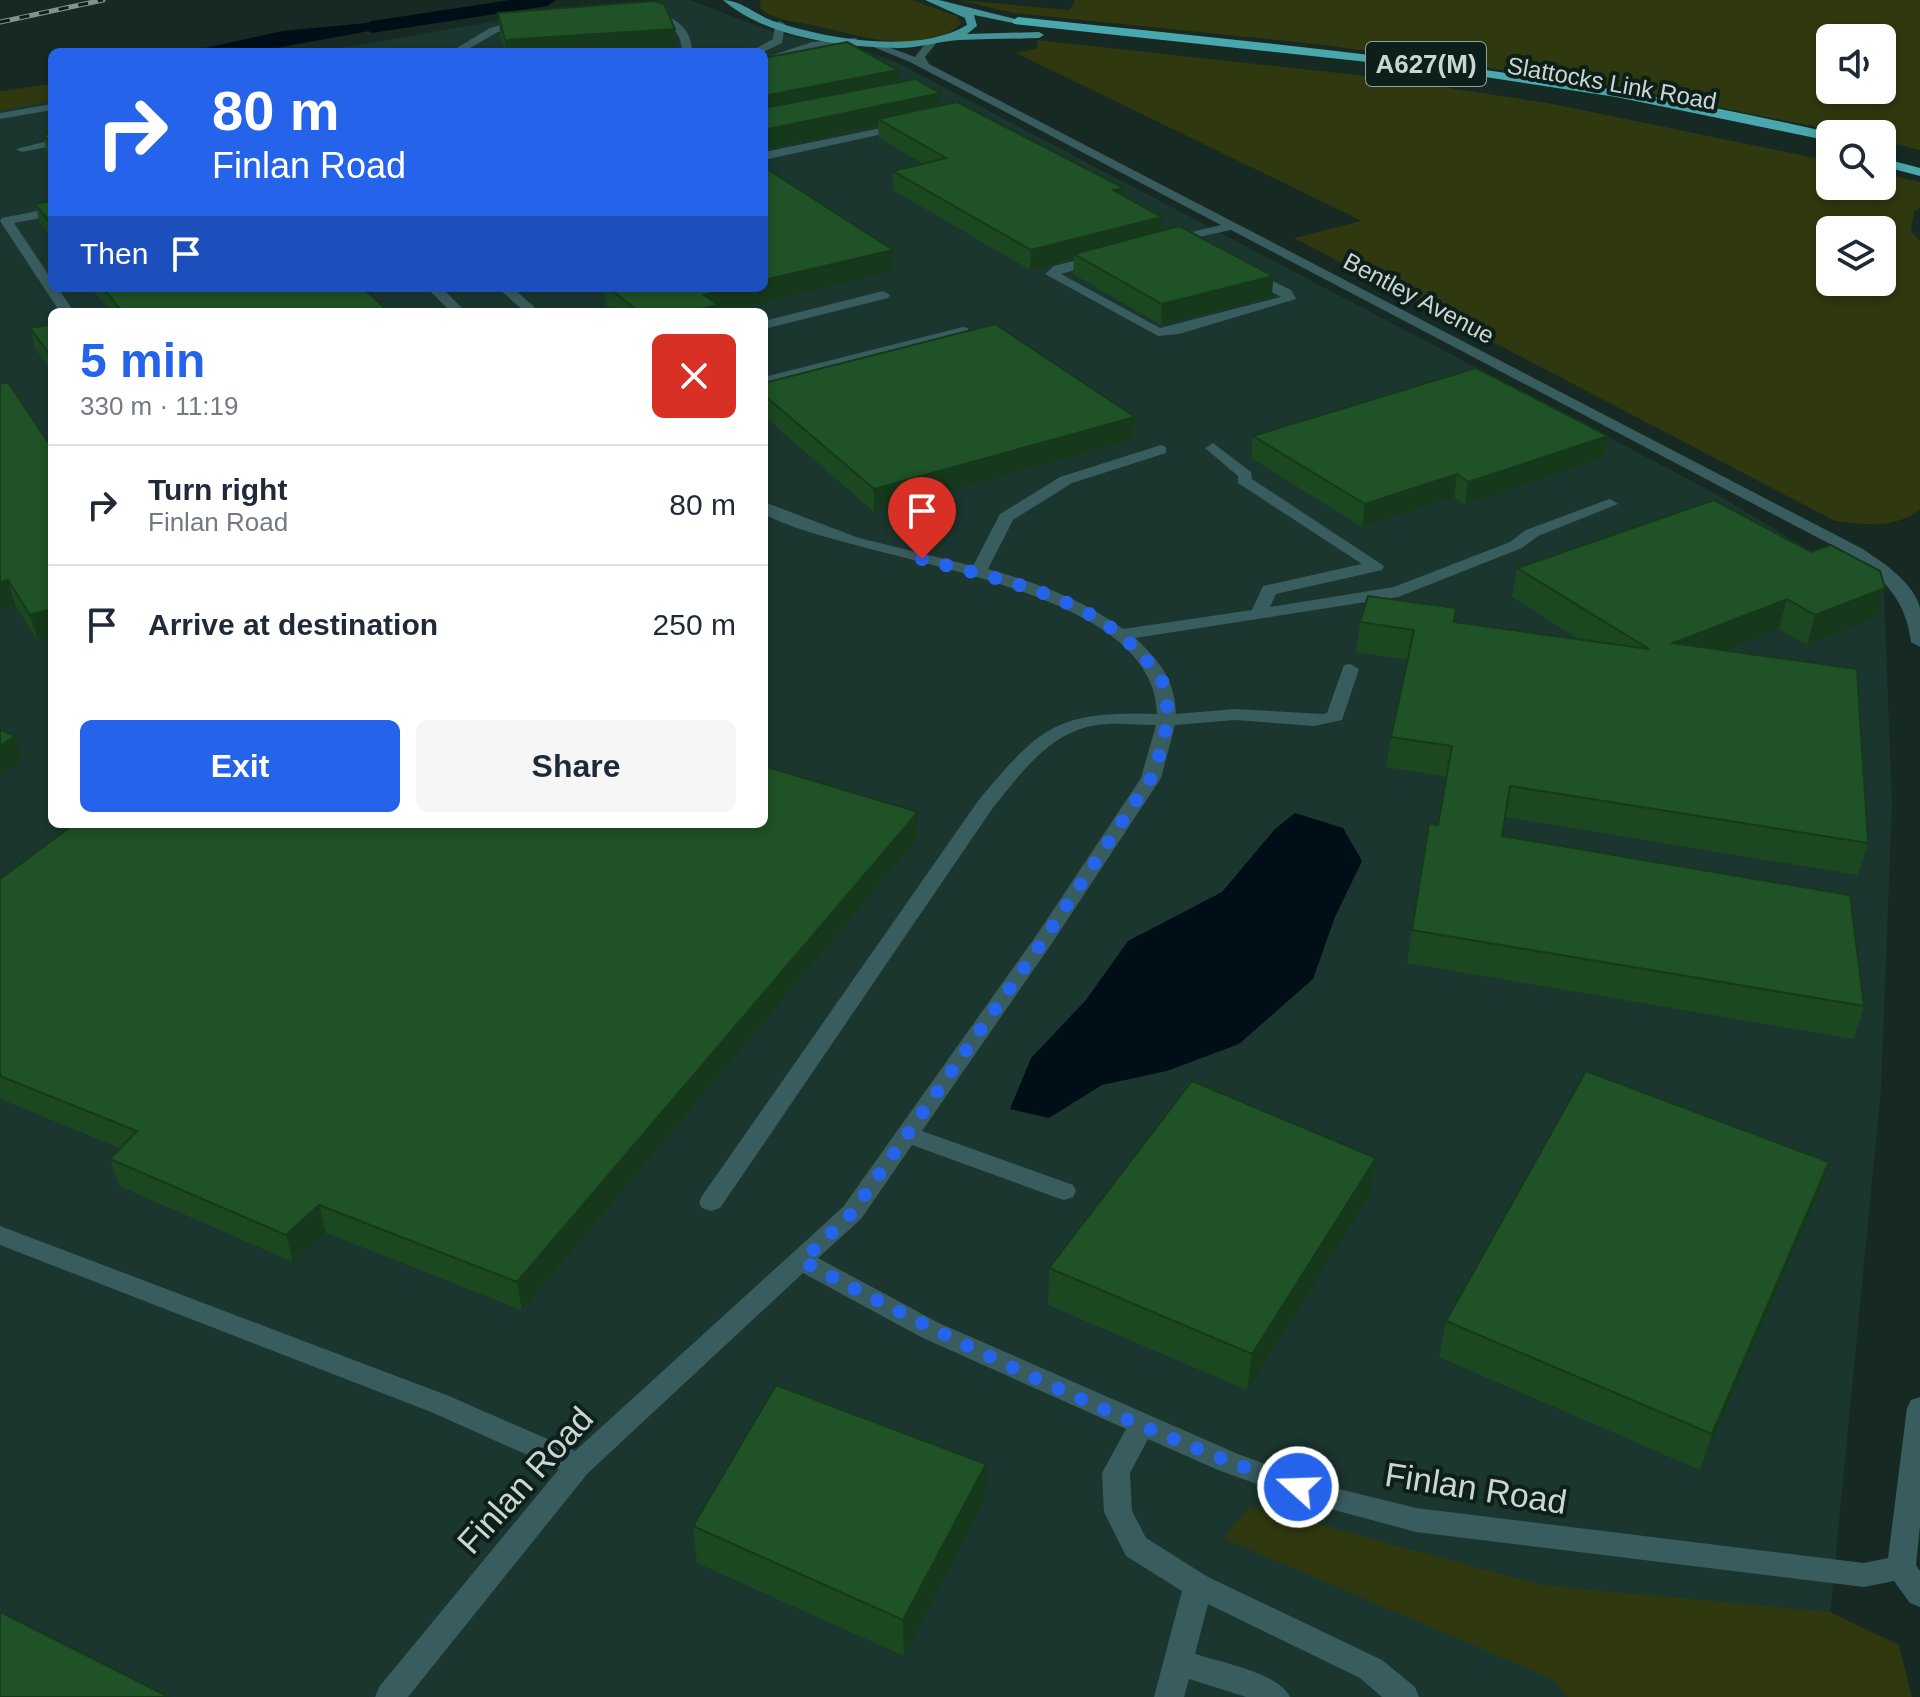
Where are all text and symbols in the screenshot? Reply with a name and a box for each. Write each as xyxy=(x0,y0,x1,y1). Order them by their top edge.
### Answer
map controls xyxy=(1816,24,1896,296)
button: sound xyxy=(1816,24,1896,104)
road number: A627(M) xyxy=(1366,42,1486,86)
street label: Slattocks Link Road xyxy=(1505,51,1719,115)
text: 80 m xyxy=(212,79,340,142)
icon: right xyxy=(80,80,184,184)
button: search xyxy=(1816,120,1896,200)
text: Finlan Road xyxy=(212,145,406,186)
button: layers xyxy=(1816,216,1896,296)
icon: arrive xyxy=(164,232,208,276)
text: Then xyxy=(80,237,148,270)
street label: Bentley Avenue xyxy=(1339,247,1499,349)
text: 5 min xyxy=(80,334,205,387)
button: close xyxy=(652,334,736,418)
text: 330 m · 11:19 xyxy=(80,391,239,421)
text: Turn right xyxy=(148,473,287,506)
pin xyxy=(888,477,956,559)
icon: right xyxy=(80,483,124,527)
text: 80 m xyxy=(669,488,736,521)
icon: arrive xyxy=(900,489,944,533)
text: Finlan Road xyxy=(148,507,288,537)
icon: arrive xyxy=(80,603,124,647)
text: Arrive at destination xyxy=(148,608,438,641)
text: 250 m xyxy=(653,608,736,641)
button: Exit xyxy=(80,720,400,812)
button: Share xyxy=(416,720,736,812)
street label: Finlan Road xyxy=(450,1399,600,1561)
position arrow xyxy=(1256,1445,1340,1529)
street label: Finlan Road xyxy=(1382,1455,1570,1521)

